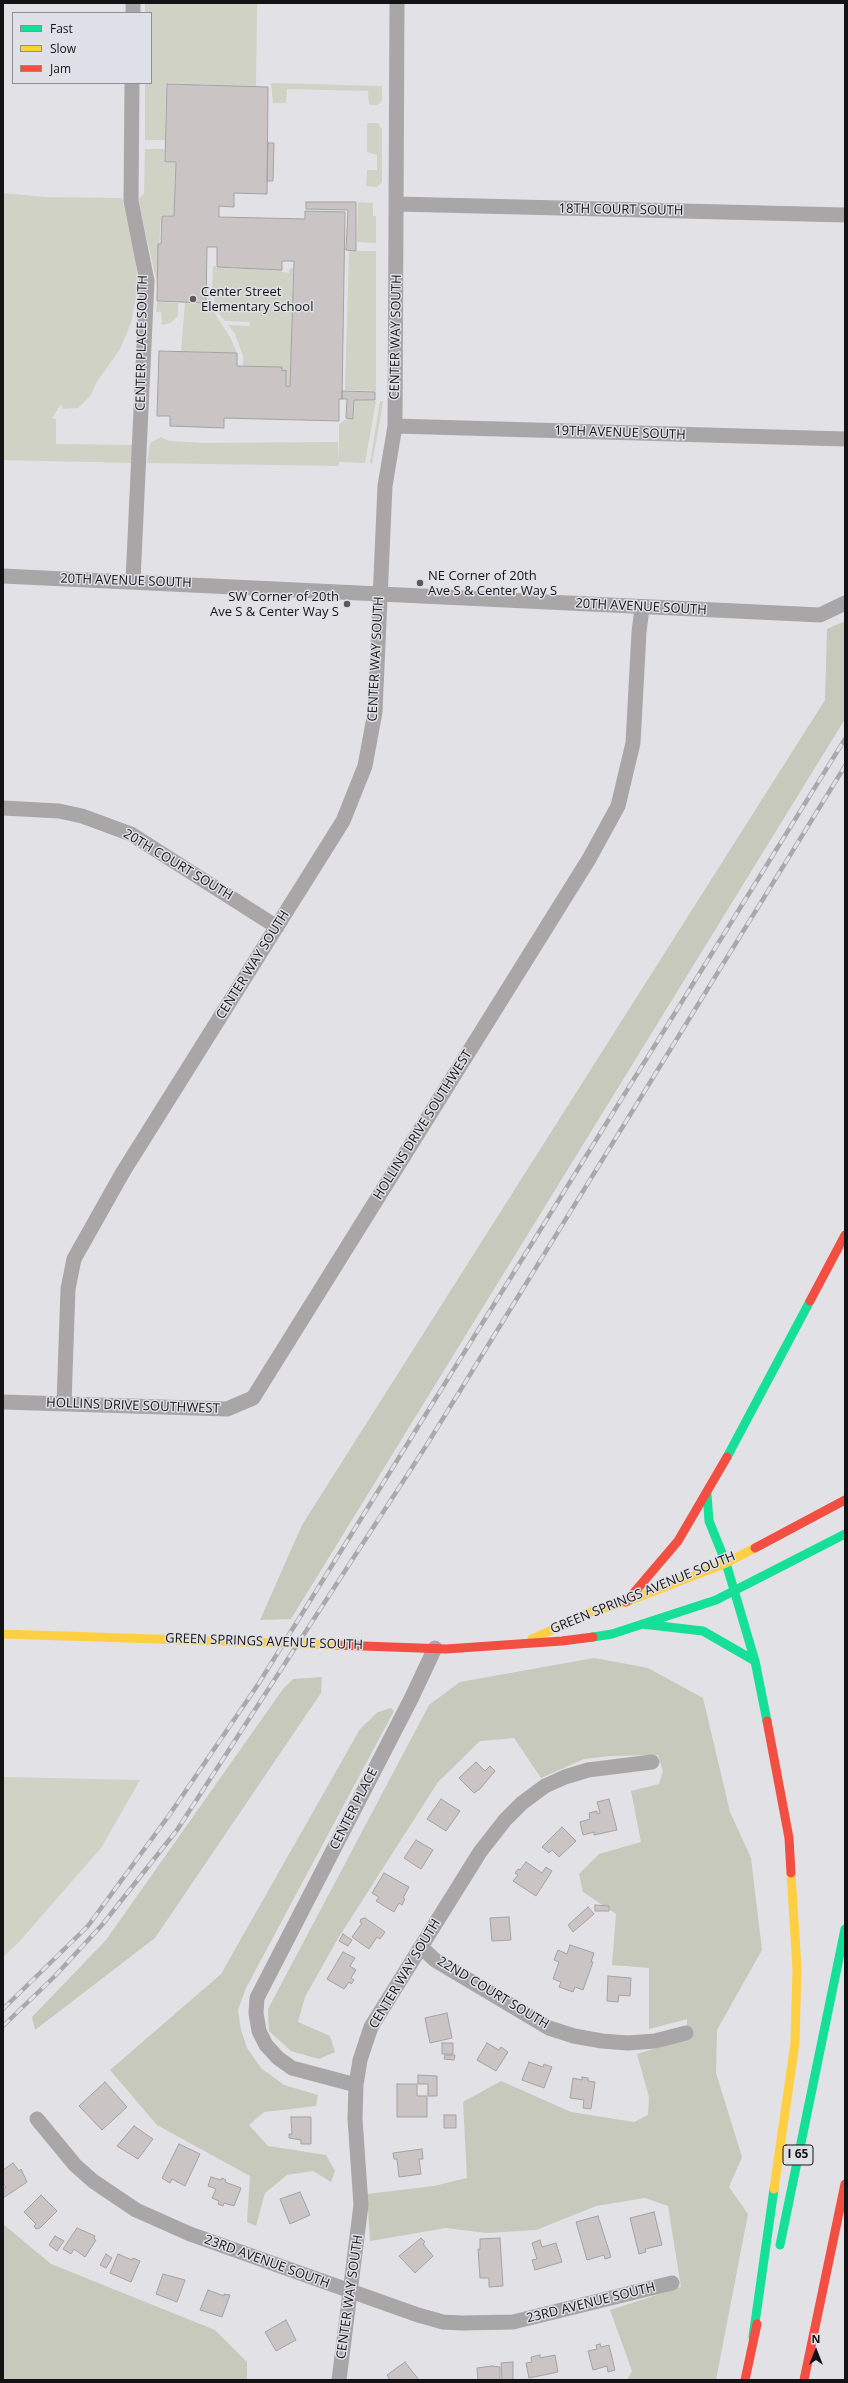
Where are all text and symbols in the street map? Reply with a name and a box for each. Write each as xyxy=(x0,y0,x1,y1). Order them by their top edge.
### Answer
legend xyxy=(12,12,152,84)
text: Fast xyxy=(50,20,73,37)
text: Slow xyxy=(50,40,76,57)
text: Jam xyxy=(50,60,71,77)
street label: 18TH COURT SOUTH xyxy=(558,201,684,219)
street label: CENTER WAY SOUTH xyxy=(387,274,405,400)
street label: CENTER PLACE SOUTH xyxy=(133,275,151,411)
place label: Center Street Elementary School xyxy=(201,284,313,315)
marker: Center Street Elementary School xyxy=(188,294,198,304)
street label: 19TH AVENUE SOUTH xyxy=(554,423,686,443)
place label: NE Corner of 20th Ave S & Center Way S xyxy=(428,568,557,599)
street label: 20TH AVENUE SOUTH xyxy=(60,571,192,591)
marker: NE Corner of 20th Ave S & Center Way S xyxy=(415,578,425,588)
place label: SW Corner of 20th Ave S & Center Way S xyxy=(210,589,339,620)
street label: CENTER WAY SOUTH xyxy=(365,596,387,722)
street label: 20TH AVENUE SOUTH xyxy=(575,596,707,618)
marker: SW Corner of 20th Ave S & Center Way S xyxy=(342,599,352,609)
street label: 20TH COURT SOUTH xyxy=(121,826,235,904)
street label: CENTER WAY SOUTH xyxy=(213,908,293,1022)
street label: HOLLINS DRIVE SOUTHWEST xyxy=(370,1047,476,1203)
street label: HOLLINS DRIVE SOUTHWEST xyxy=(46,1395,220,1417)
street label: GREEN SPRINGS AVENUE SOUTH xyxy=(548,1549,738,1637)
street label: GREEN SPRINGS AVENUE SOUTH xyxy=(165,1631,363,1653)
street label: CENTER PLACE xyxy=(327,1766,381,1852)
street label: CENTER WAY SOUTH xyxy=(366,1916,444,2032)
street label: 22ND COURT SOUTH xyxy=(434,1954,552,2032)
road number: I 65 xyxy=(783,2145,813,2165)
street label: 23RD AVENUE SOUTH xyxy=(202,2232,332,2292)
street label: CENTER WAY SOUTH xyxy=(334,2234,366,2360)
street label: 23RD AVENUE SOUTH xyxy=(525,2279,657,2327)
north arrow xyxy=(796,2331,836,2371)
text: N xyxy=(812,2331,820,2346)

